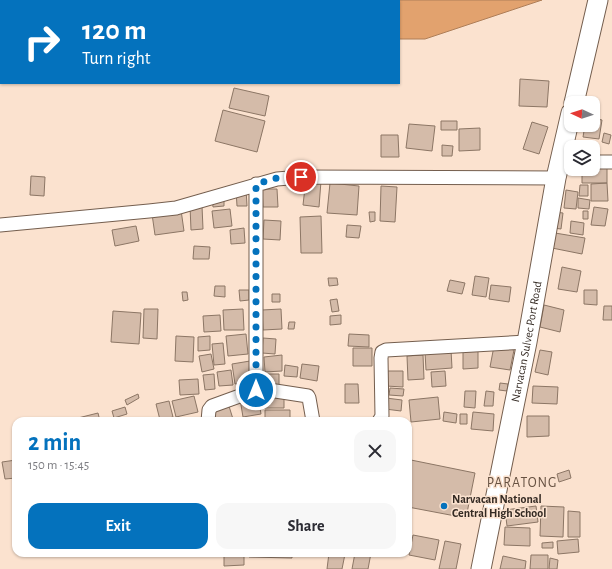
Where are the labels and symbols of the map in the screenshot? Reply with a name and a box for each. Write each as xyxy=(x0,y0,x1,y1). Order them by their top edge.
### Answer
north arrow xyxy=(564,96,600,132)
pin xyxy=(284,160,318,194)
street label: Narvacan Sulvec Port Road xyxy=(509,280,544,403)
position arrow xyxy=(235,369,277,411)
district label: PARATONG xyxy=(487,476,557,490)
place label: Narvacan National Central High School xyxy=(452,493,546,519)
marker: Narvacan National Central High School xyxy=(439,501,449,511)

